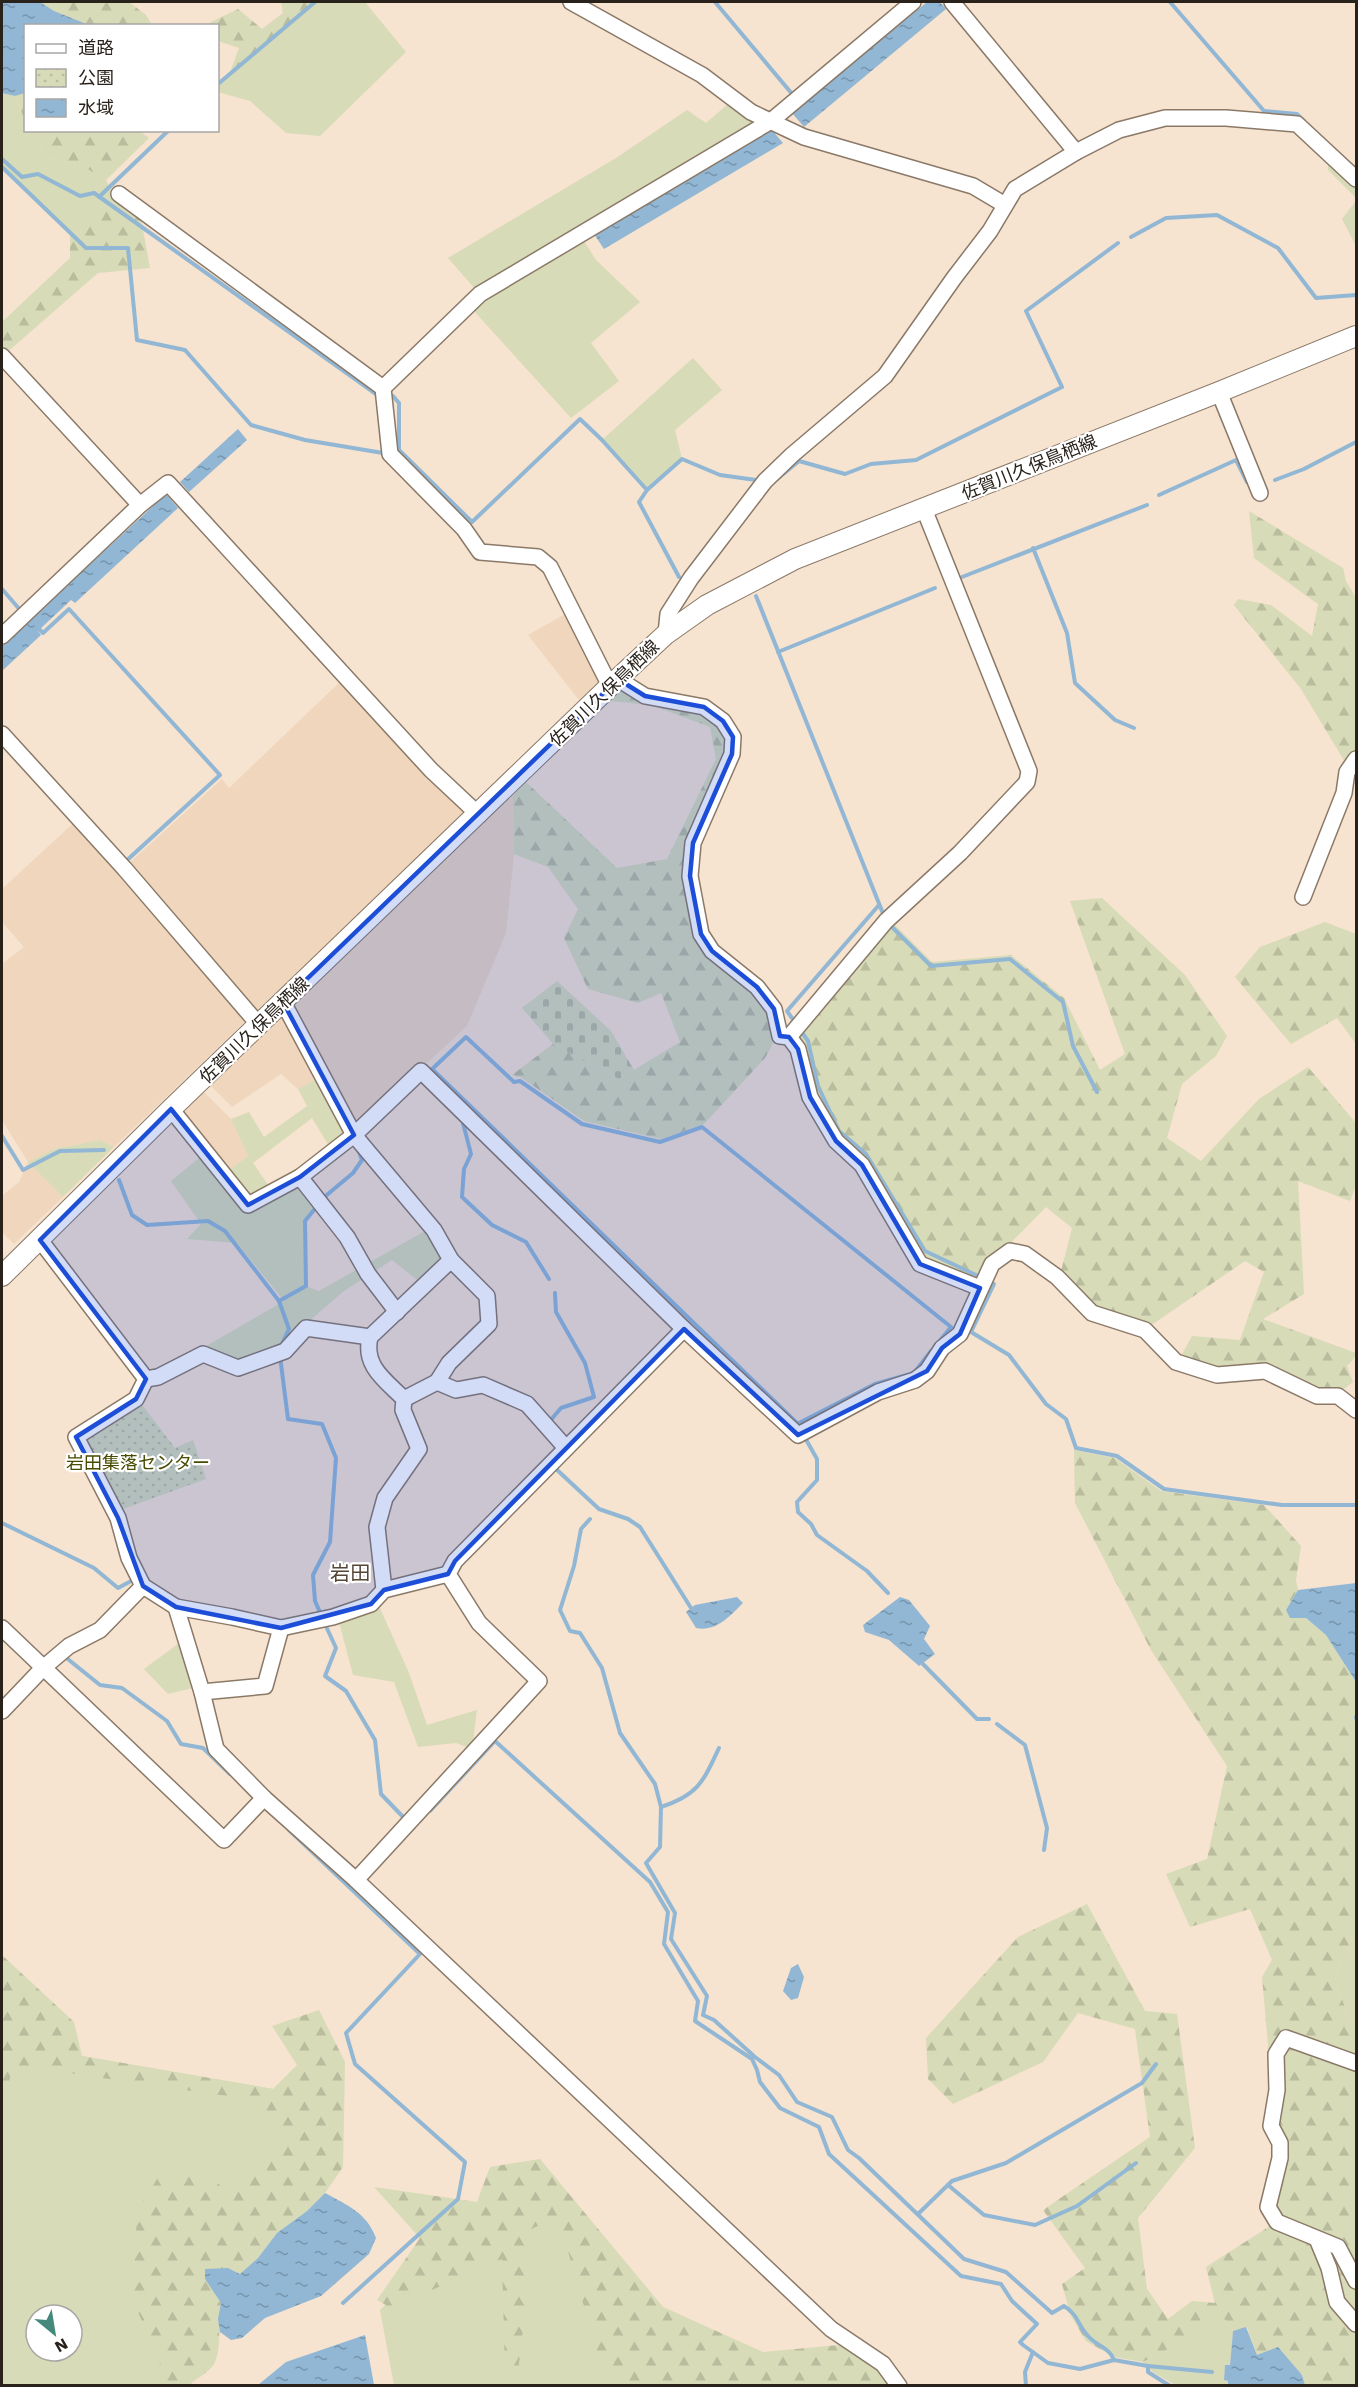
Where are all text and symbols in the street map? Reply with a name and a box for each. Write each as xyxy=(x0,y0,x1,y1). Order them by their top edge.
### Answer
legend xyxy=(24,24,219,132)
text: 道路 xyxy=(78,37,114,58)
text: 公園 xyxy=(78,67,114,88)
text: 水域 xyxy=(78,97,114,118)
street label: 佐賀川久保鳥栖線 xyxy=(958,430,1100,504)
street label: 佐賀川久保鳥栖線 xyxy=(545,635,663,751)
street label: 佐賀川久保鳥栖線 xyxy=(195,972,313,1088)
park label: 岩田集落センター xyxy=(66,1452,210,1473)
district label: 岩田 xyxy=(330,1561,370,1585)
north arrow xyxy=(24,2303,84,2363)
text: N xyxy=(51,2334,71,2357)

